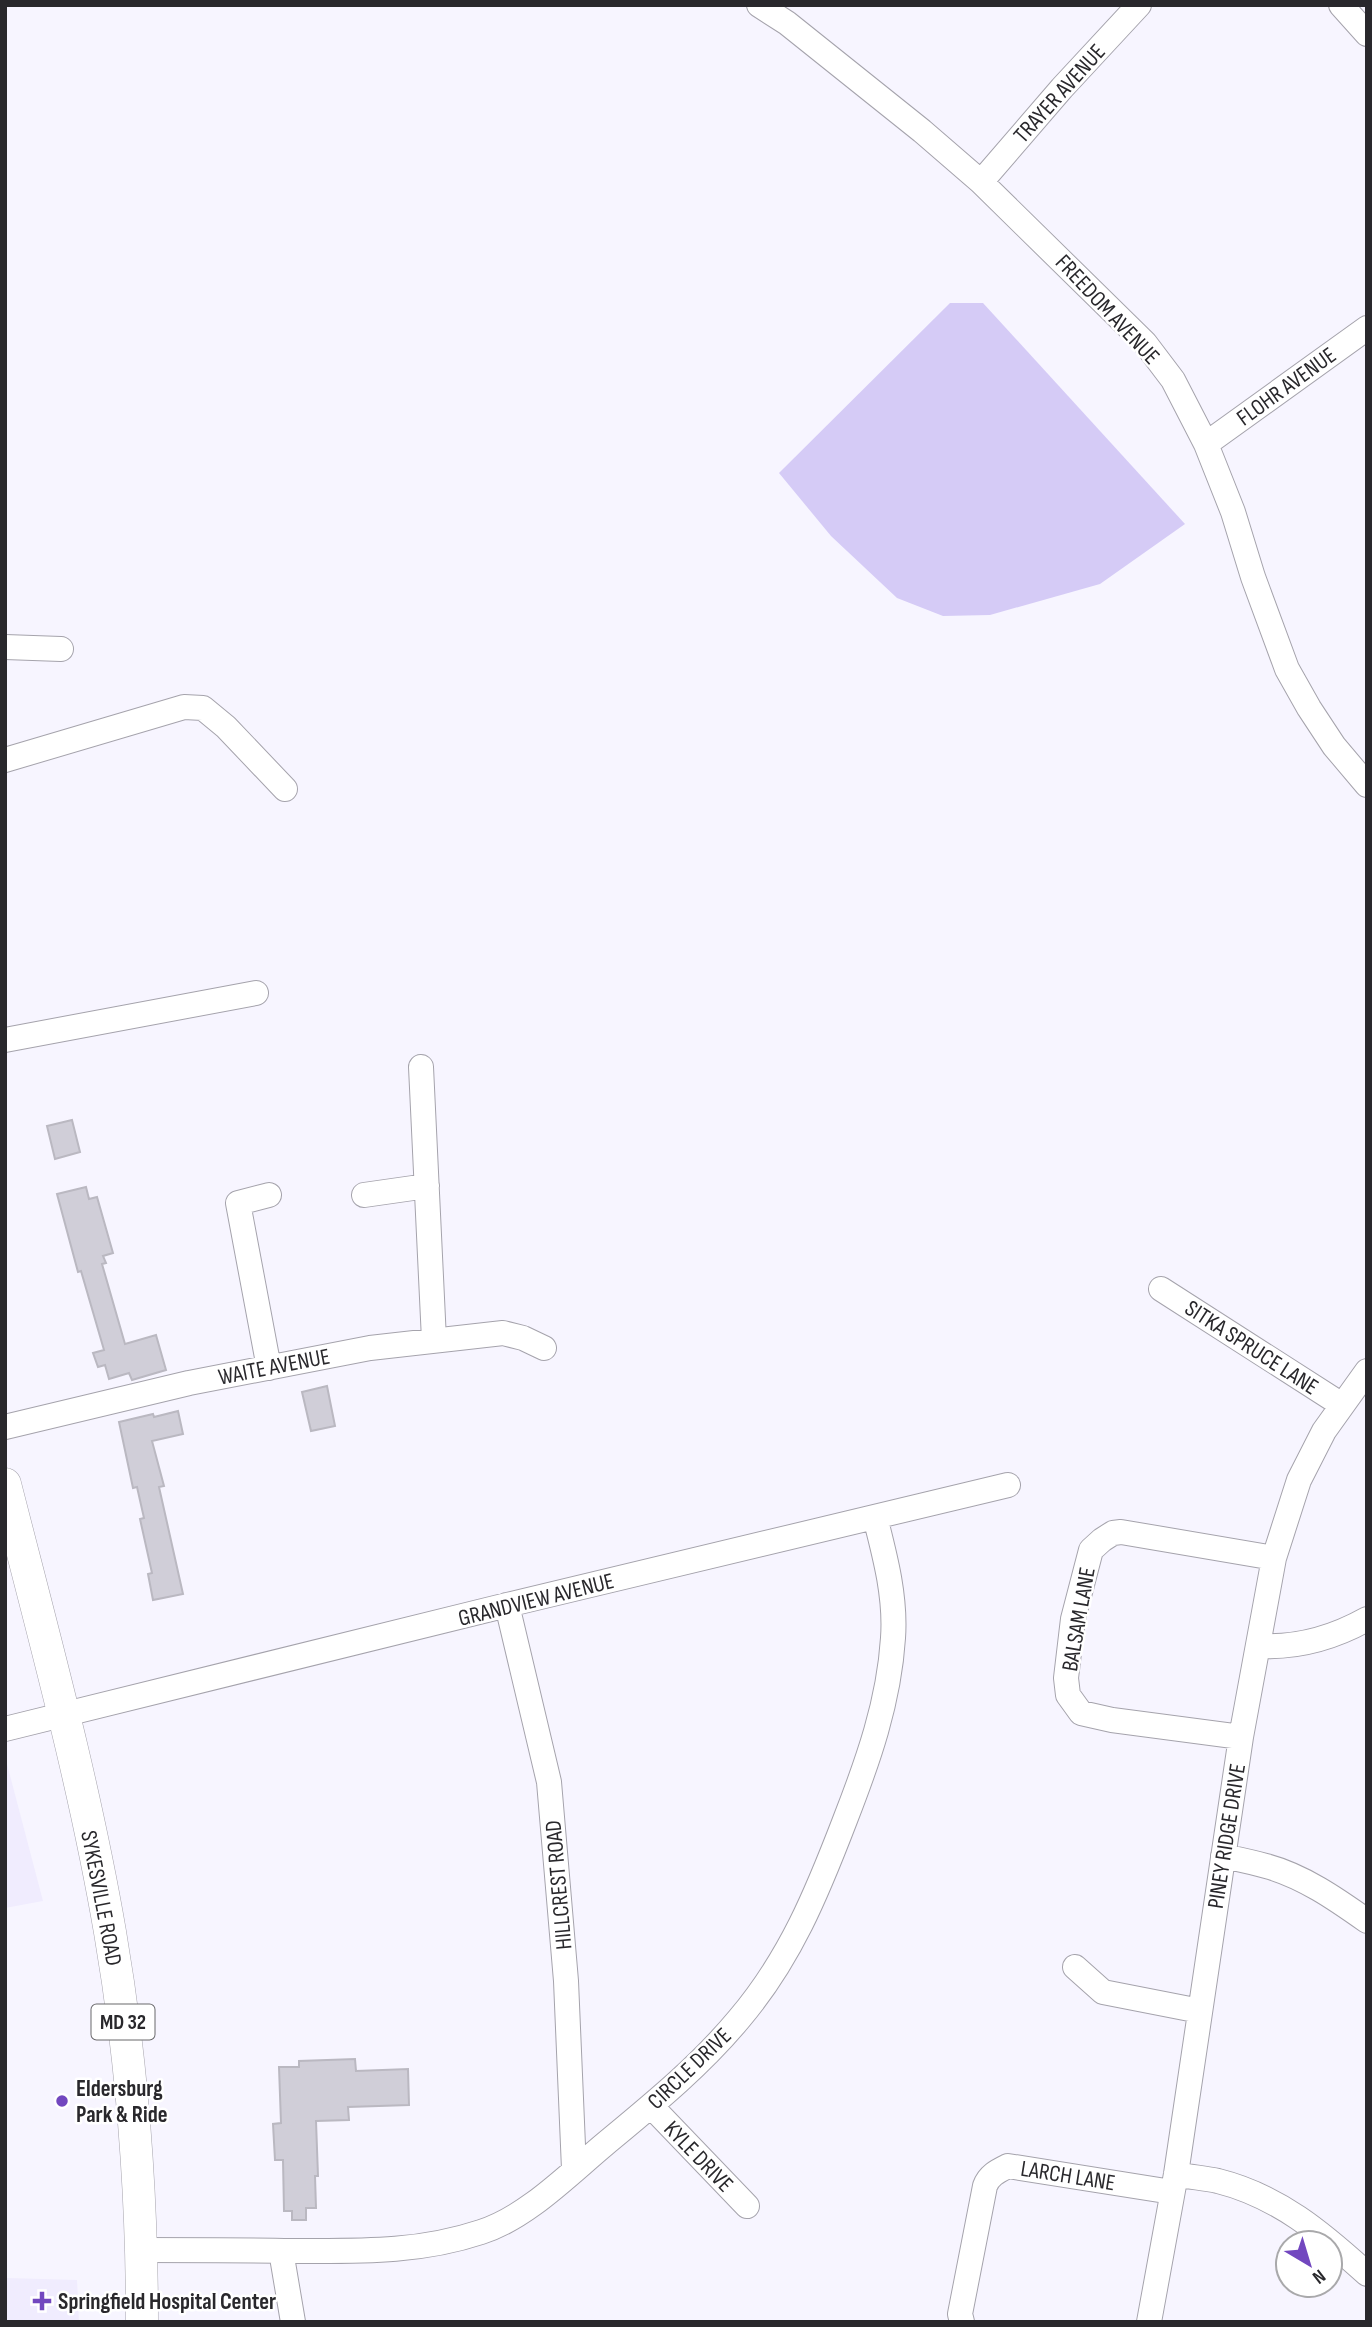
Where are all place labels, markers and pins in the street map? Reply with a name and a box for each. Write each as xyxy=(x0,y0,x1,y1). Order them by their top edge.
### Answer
place label: Eldersburg Park & Ride xyxy=(76,2075,168,2129)
marker: Eldersburg Park & Ride xyxy=(54,2093,70,2109)
place label: Springfield Hospital Center xyxy=(58,2288,276,2316)
marker: Springfield Hospital Center xyxy=(32,2291,52,2311)

